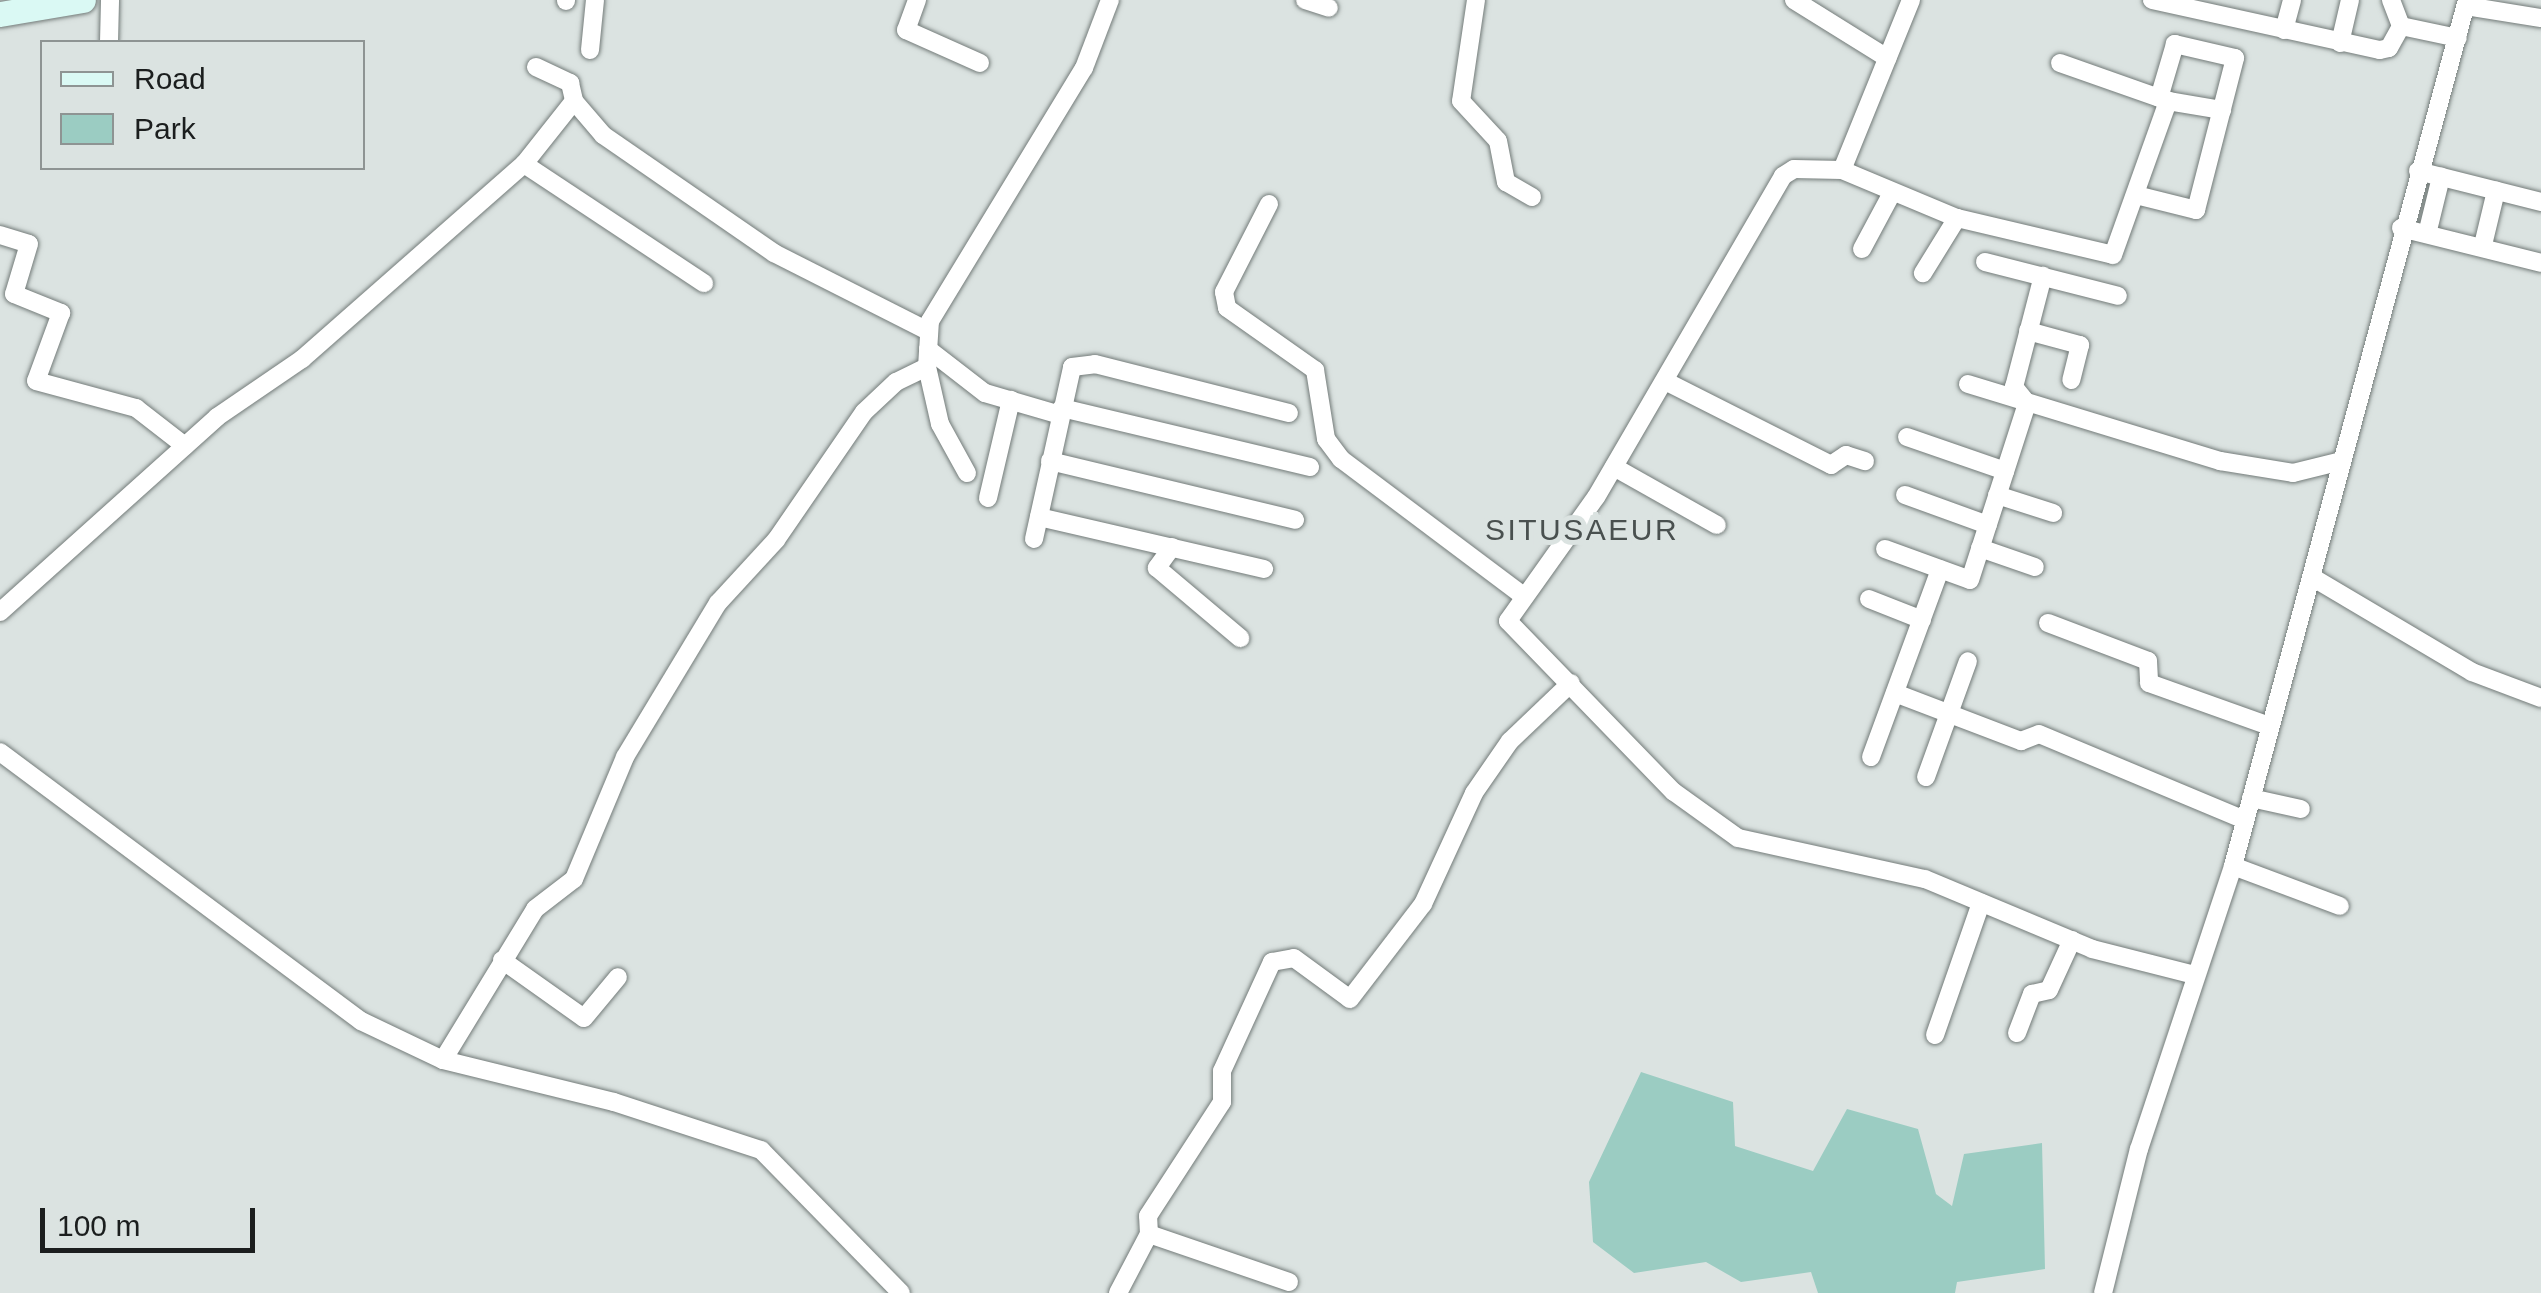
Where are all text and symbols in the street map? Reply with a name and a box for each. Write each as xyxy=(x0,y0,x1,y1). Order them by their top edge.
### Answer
legend xyxy=(40,40,365,170)
text: Road xyxy=(134,62,206,95)
text: Park xyxy=(134,112,196,145)
district label: SITUSAEUR xyxy=(1485,512,1679,548)
scale bar xyxy=(45,1188,260,1250)
text: 100 m xyxy=(57,1209,140,1242)

